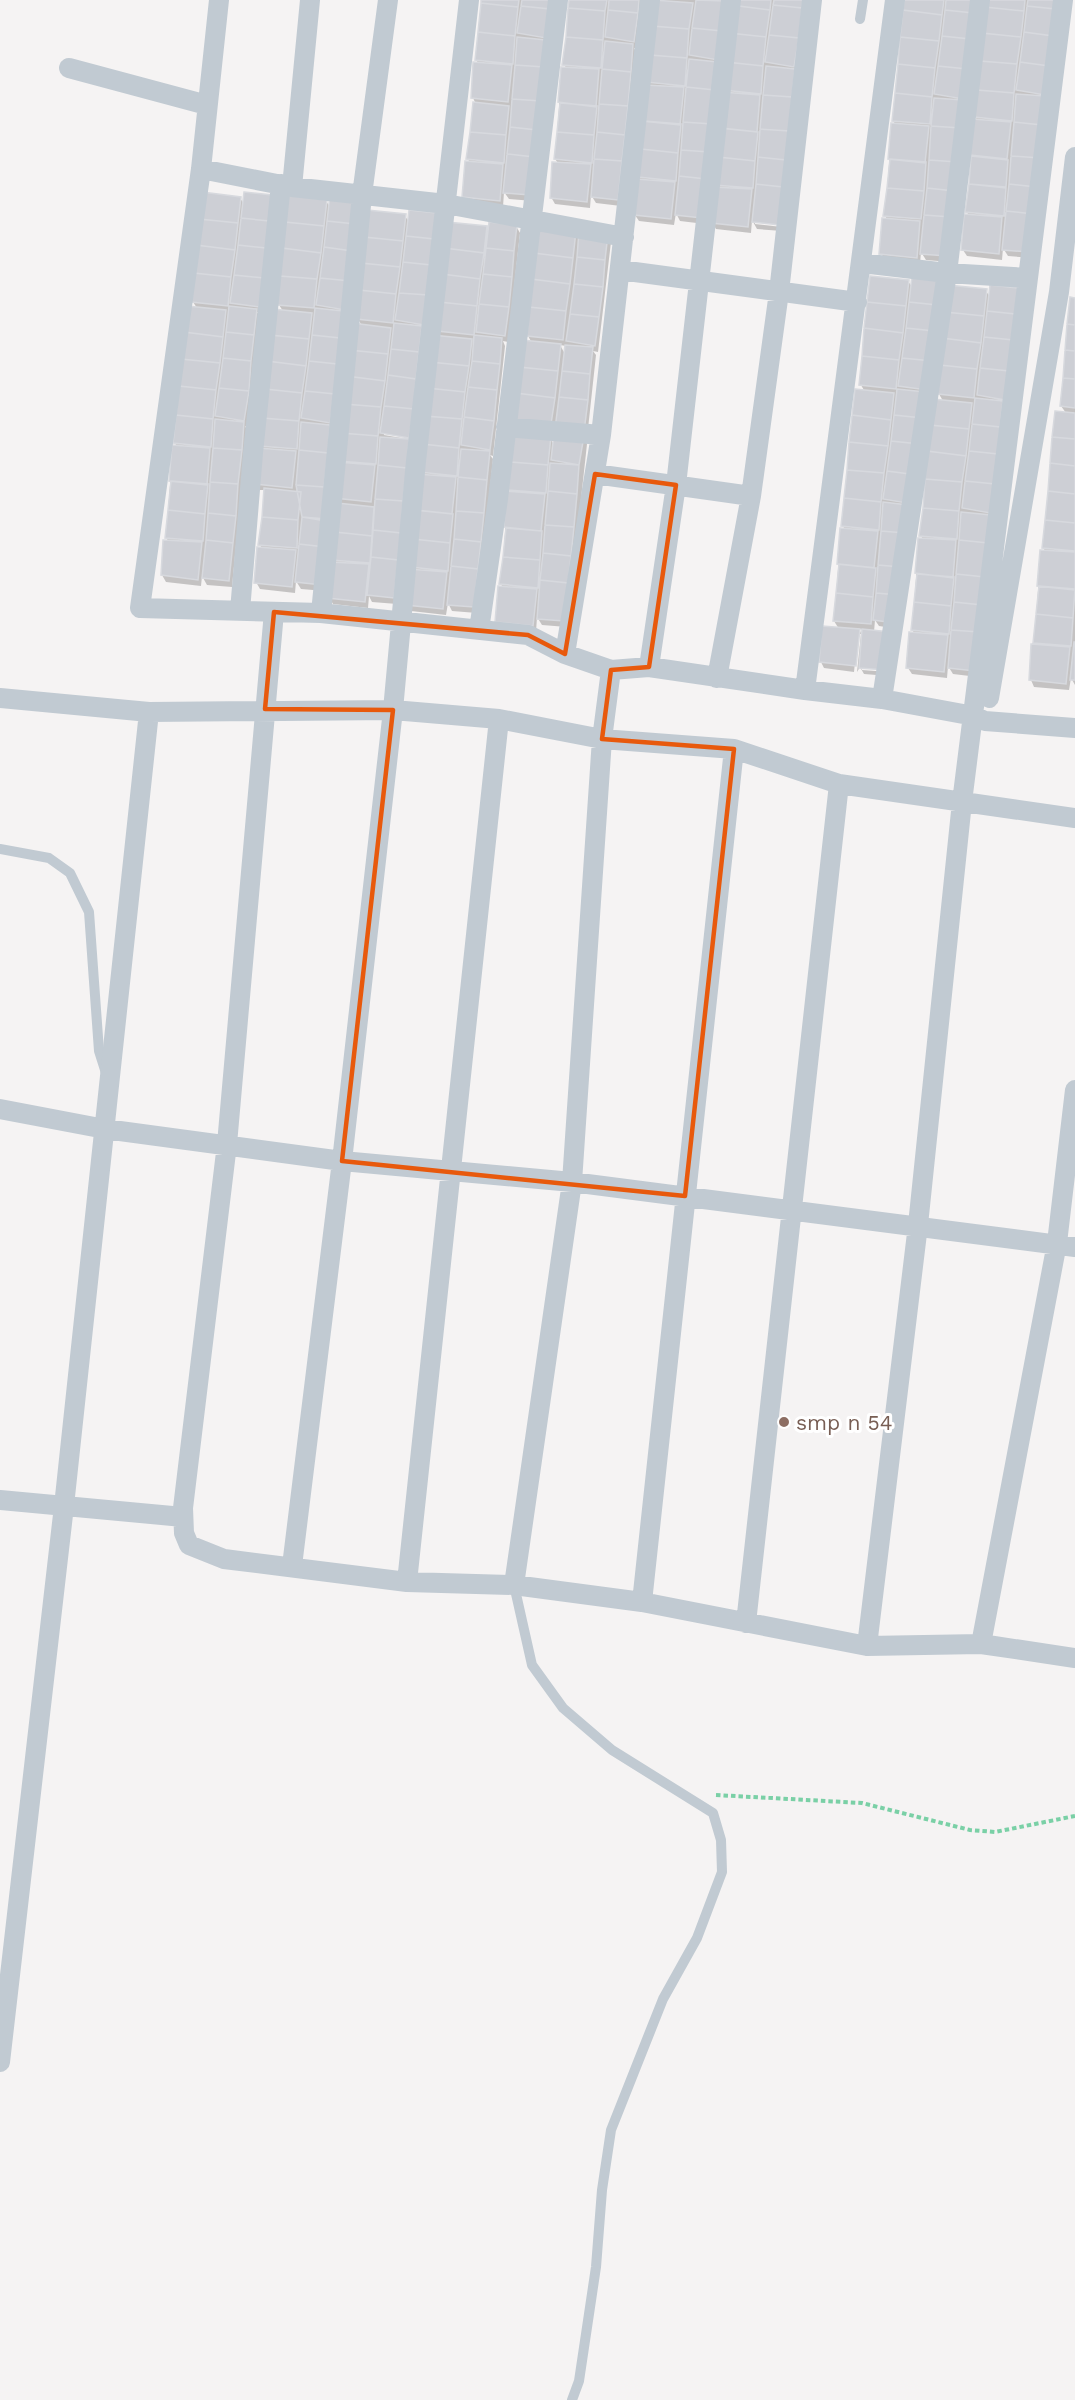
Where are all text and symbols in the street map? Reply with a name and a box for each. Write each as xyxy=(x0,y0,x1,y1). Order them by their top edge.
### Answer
place label: smp n 54 xyxy=(796,1410,893,1435)
marker: smp n 54 xyxy=(777,1415,791,1429)

